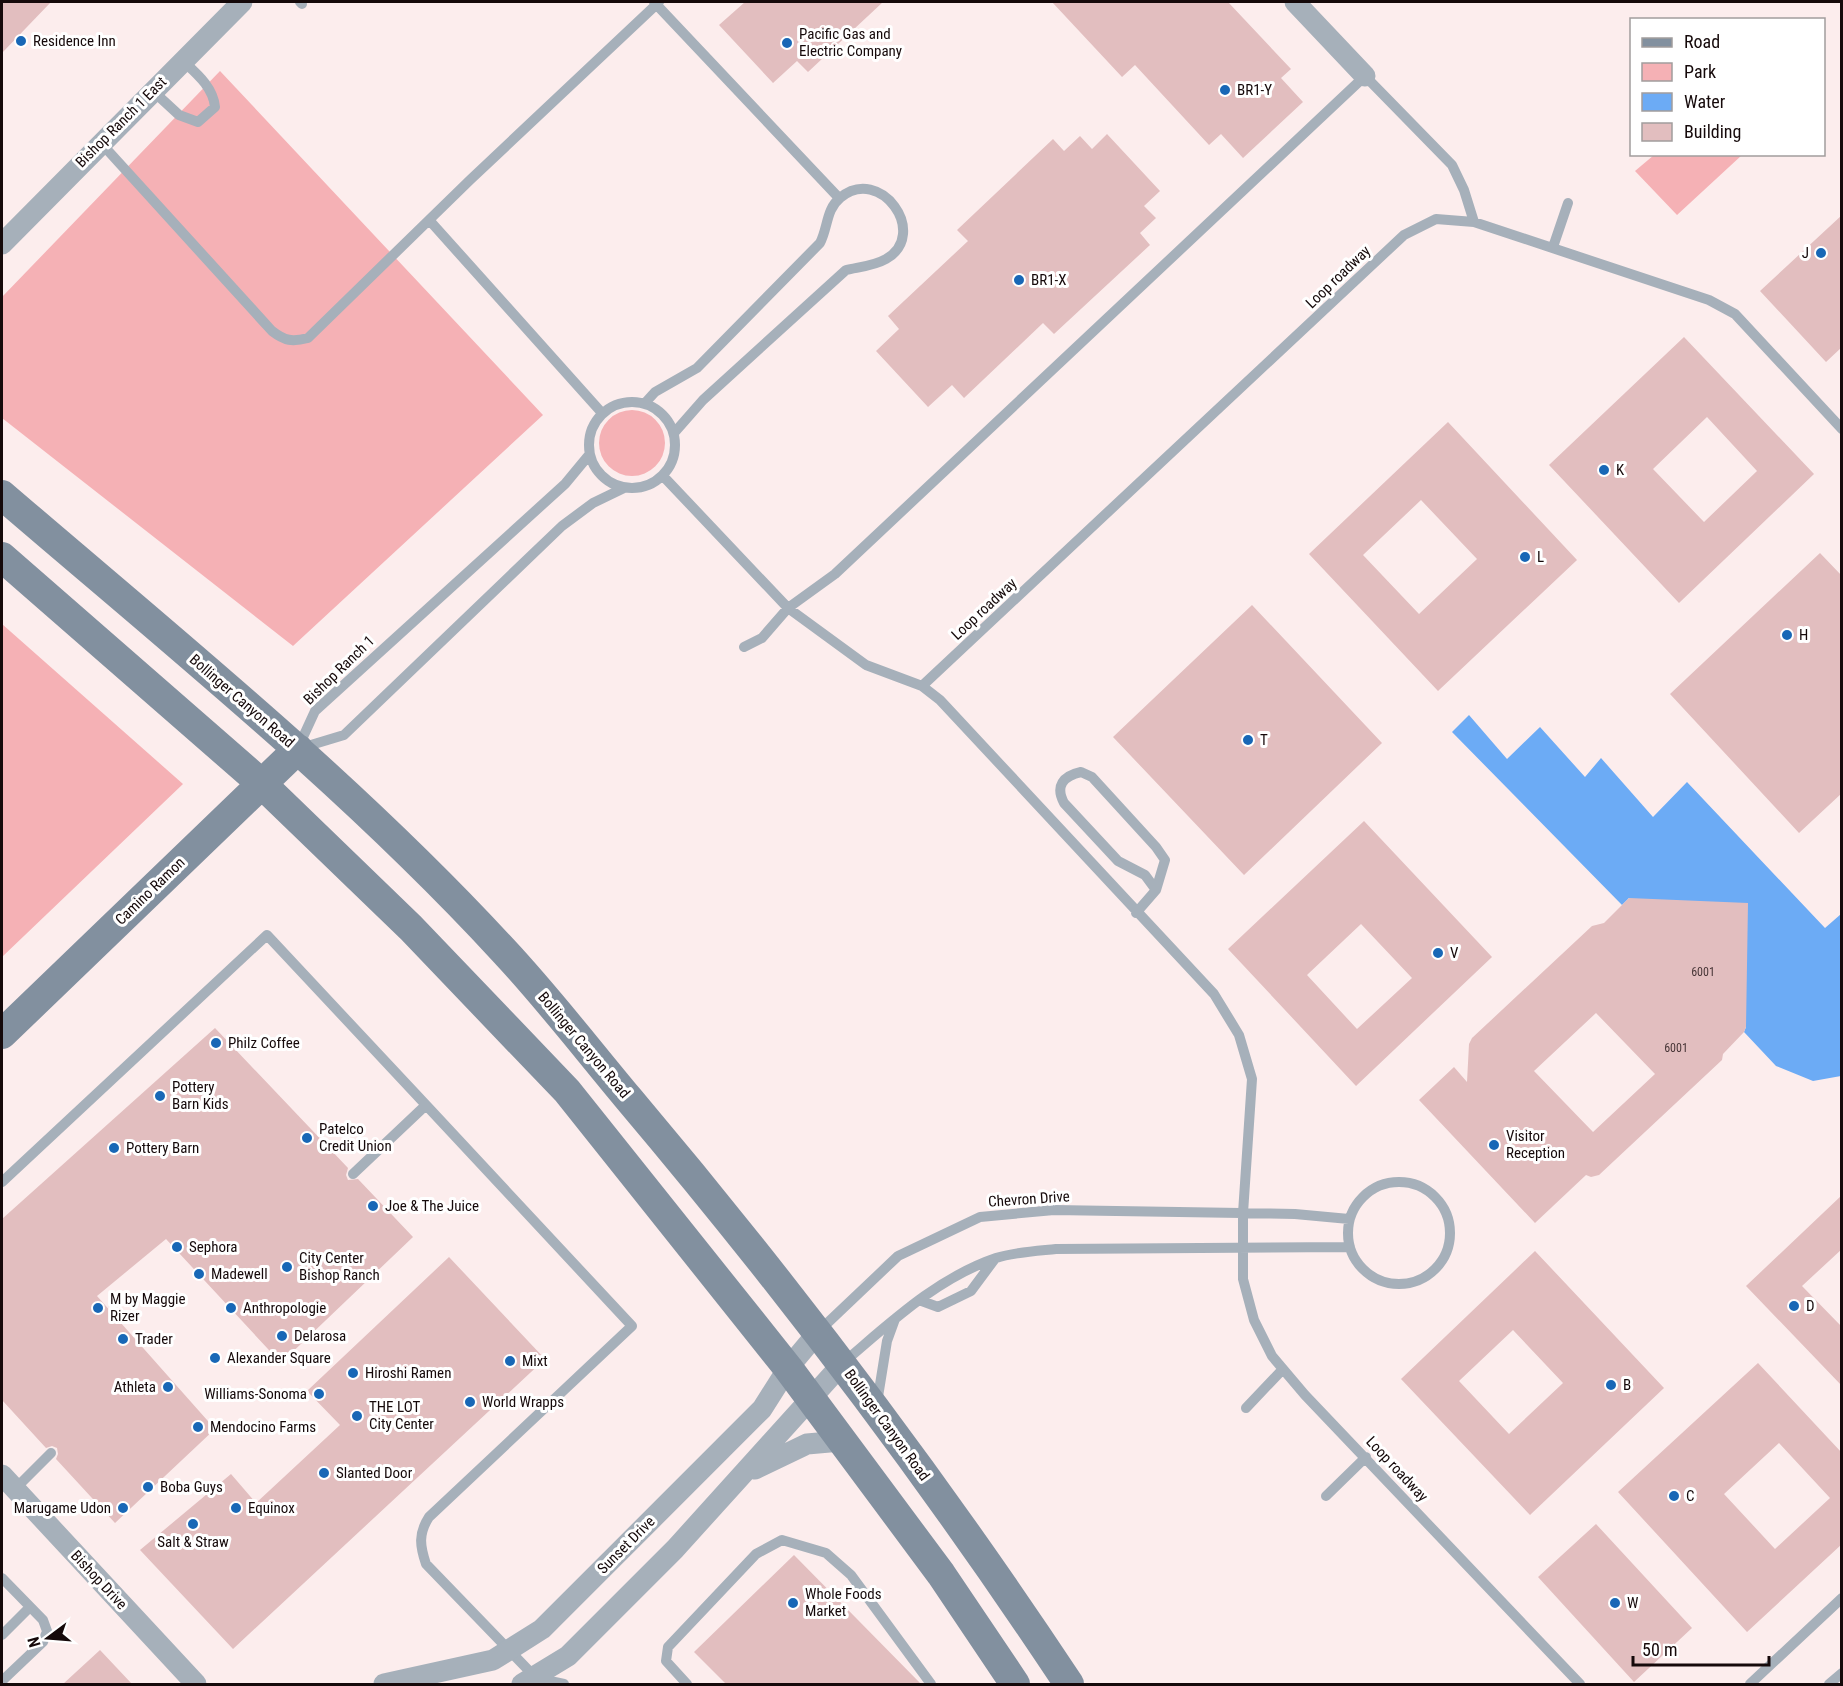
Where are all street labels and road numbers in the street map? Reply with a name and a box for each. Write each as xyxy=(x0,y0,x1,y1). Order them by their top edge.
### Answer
street label: Bishop Ranch 1 East xyxy=(72,73,170,171)
street label: Loop roadway xyxy=(1302,242,1374,312)
street label: Loop roadway xyxy=(948,574,1020,644)
street label: Bishop Ranch 1 xyxy=(300,632,378,708)
street label: Bollinger Canyon Road xyxy=(186,651,298,751)
street label: Camino Ramon xyxy=(111,853,189,929)
street label: Bollinger Canyon Road xyxy=(534,988,634,1102)
street label: Chevron Drive xyxy=(988,1187,1070,1211)
street label: Bollinger Canyon Road xyxy=(841,1366,933,1484)
street label: Loop roadway xyxy=(1362,1433,1432,1505)
street label: Sunset Drive xyxy=(593,1512,659,1578)
street label: Bishop Drive xyxy=(67,1547,131,1613)

